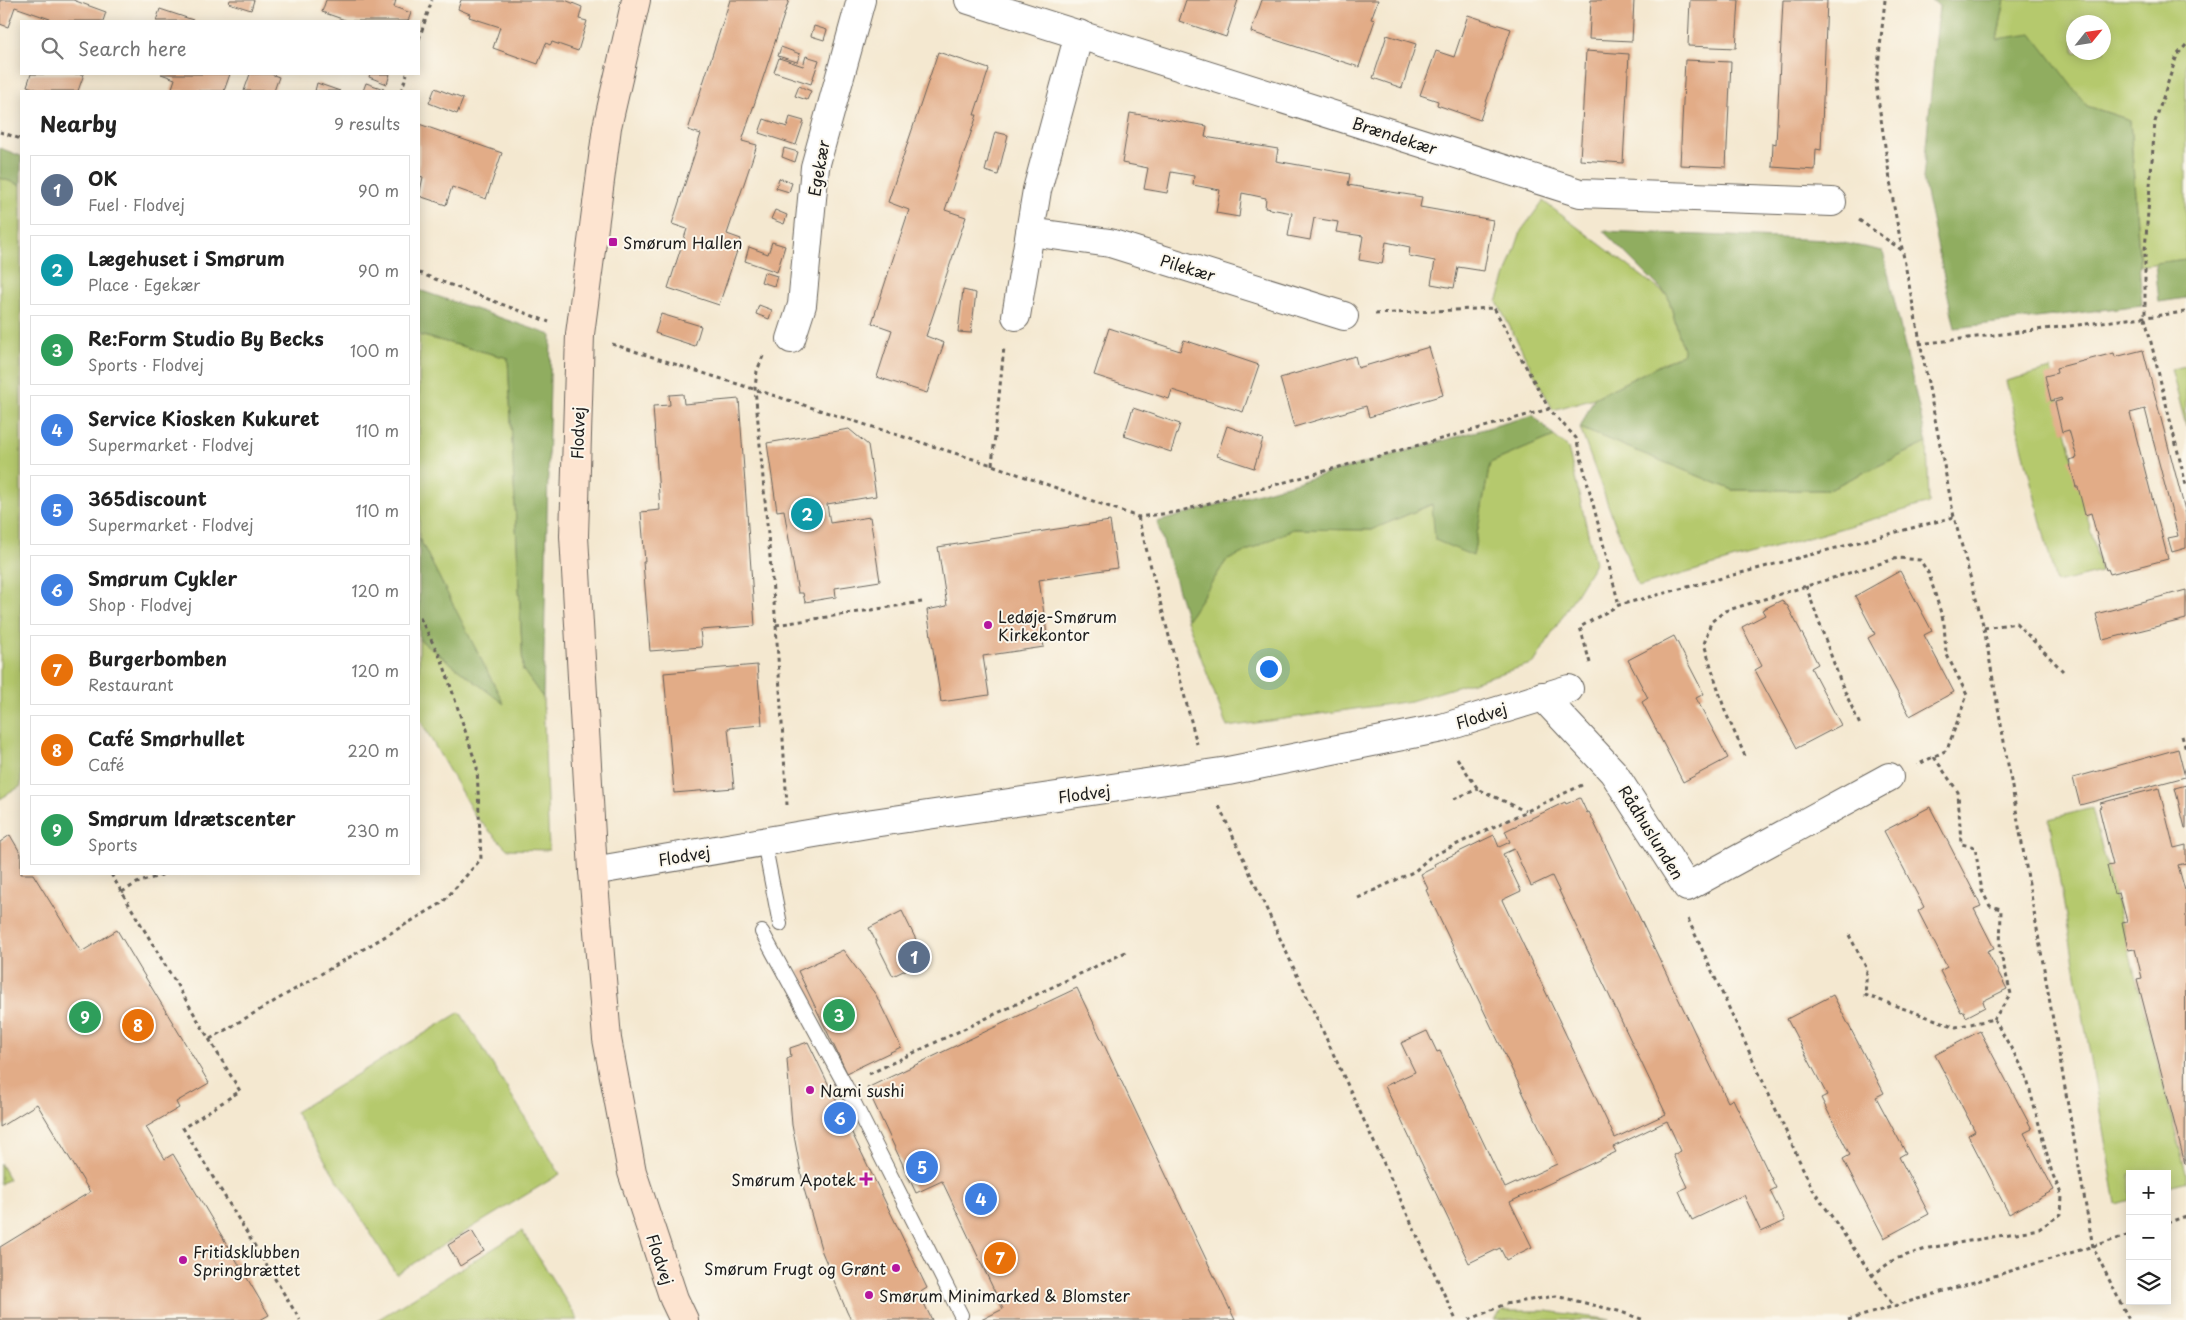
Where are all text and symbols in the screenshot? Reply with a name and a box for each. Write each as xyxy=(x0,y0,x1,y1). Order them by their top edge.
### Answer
north arrow xyxy=(2066,15,2111,60)
search box xyxy=(20,20,420,75)
icon: search xyxy=(38,34,66,62)
text: Search here xyxy=(78,34,187,62)
text: Nearby xyxy=(40,107,117,139)
street label: Brændekær xyxy=(1349,110,1441,160)
text: 9 results xyxy=(334,111,400,135)
street label: Egekær xyxy=(801,137,835,198)
text: OK xyxy=(88,164,117,192)
text: 1 xyxy=(53,178,61,202)
text: 90 m xyxy=(358,178,399,202)
text: Fuel · Flodvej xyxy=(88,192,185,216)
place label: Smørum Hallen xyxy=(623,230,743,254)
marker: Smørum Hallen xyxy=(607,236,619,248)
text: Lægehuset i Smørum xyxy=(88,244,285,272)
street label: Pilekær xyxy=(1158,247,1219,287)
text: 2 xyxy=(51,258,63,282)
text: 90 m xyxy=(358,258,399,282)
text: Place · Egekær xyxy=(88,272,200,296)
text: Re:Form Studio By Becks xyxy=(88,324,324,352)
text: 3 xyxy=(52,338,62,362)
text: 100 m xyxy=(350,338,399,362)
text: Sports · Flodvej xyxy=(88,352,204,376)
text: Service Kiosken Kukuret xyxy=(88,404,319,432)
street label: Flodvej xyxy=(564,406,590,460)
text: 4 xyxy=(52,418,62,442)
text: 110 m xyxy=(356,418,399,442)
text: Supermarket · Flodvej xyxy=(88,432,254,456)
text: 365discount xyxy=(88,484,207,512)
pin: 2 xyxy=(791,495,823,533)
text: 5 xyxy=(52,498,62,522)
text: 110 m xyxy=(356,498,399,522)
text: Supermarket · Flodvej xyxy=(88,512,254,536)
text: Smørum Cykler xyxy=(88,564,237,592)
text: 6 xyxy=(51,578,63,602)
text: 120 m xyxy=(352,578,399,602)
text: Shop · Flodvej xyxy=(88,592,192,616)
place label: Ledøje-Smørum Kirkekontor xyxy=(998,604,1117,646)
marker: Ledøje-Smørum Kirkekontor xyxy=(982,619,994,631)
text: Burgerbomben xyxy=(88,644,227,672)
your location xyxy=(1256,656,1282,682)
text: 7 xyxy=(52,658,62,682)
text: 120 m xyxy=(352,658,399,682)
text: Restaurant xyxy=(88,672,174,696)
street label: Flodvej xyxy=(1452,696,1510,734)
text: Café Smørhullet xyxy=(88,724,245,752)
text: 8 xyxy=(52,738,62,762)
text: 220 m xyxy=(348,738,399,762)
text: Café xyxy=(88,752,124,776)
street label: Flodvej xyxy=(1056,778,1112,808)
street label: Rådhuslunden xyxy=(1613,780,1691,884)
text: Smørum Idrætscenter xyxy=(88,804,296,832)
text: 9 xyxy=(52,818,62,842)
text: 230 m xyxy=(347,818,399,842)
text: Sports xyxy=(88,832,137,856)
street label: Flodvej xyxy=(656,839,712,871)
pin: 1 xyxy=(898,938,930,976)
pin: 3 xyxy=(823,996,855,1034)
pin: 9 xyxy=(69,998,101,1036)
pin: 8 xyxy=(122,1006,154,1044)
place label: Nami sushi xyxy=(820,1078,904,1102)
marker: Nami sushi xyxy=(804,1084,816,1096)
pin: 6 xyxy=(824,1099,856,1137)
pin: 5 xyxy=(906,1148,938,1186)
place label: Smørum Apotek xyxy=(731,1167,856,1191)
map controls xyxy=(2126,1170,2171,1305)
button: + xyxy=(2126,1170,2171,1215)
marker: Smørum Apotek xyxy=(860,1173,872,1185)
pin: 4 xyxy=(965,1180,997,1218)
button: − xyxy=(2126,1215,2171,1260)
street label: Flodvej xyxy=(641,1230,681,1288)
place label: Fritidsklubben Springbrættet xyxy=(193,1239,301,1281)
pin: 7 xyxy=(984,1239,1016,1277)
marker: Fritidsklubben Springbrættet xyxy=(177,1254,189,1266)
place label: Smørum Frugt og Grønt xyxy=(704,1256,886,1280)
button: layers xyxy=(2126,1260,2171,1305)
marker: Smørum Frugt og Grønt xyxy=(890,1262,902,1274)
place label: Smørum Minimarked & Blomster xyxy=(879,1283,1131,1307)
marker: Smørum Minimarked & Blomster xyxy=(863,1289,875,1301)

